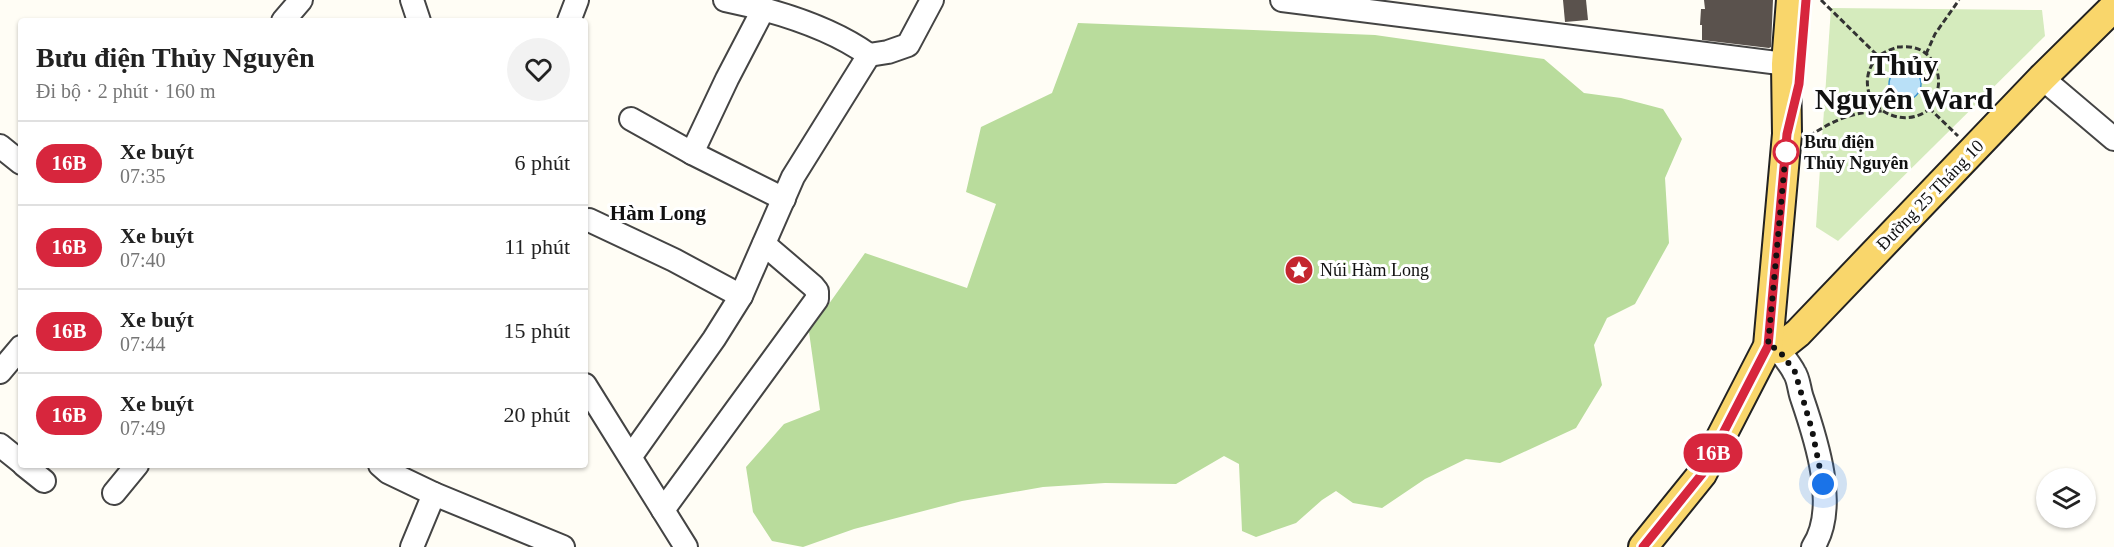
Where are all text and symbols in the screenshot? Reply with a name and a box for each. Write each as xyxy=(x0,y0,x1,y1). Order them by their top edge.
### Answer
button: heart xyxy=(507,38,570,101)
text: Bưu điện Thủy Nguyên xyxy=(36,42,315,73)
district label: Thủy Nguyên Ward xyxy=(1815,48,1994,115)
text: Đi bộ · 2 phút · 160 m xyxy=(36,80,215,102)
place label: Bưu điện Thủy Nguyên xyxy=(1804,132,1909,173)
street label: Đường 25 Tháng 10 xyxy=(1872,136,1988,254)
text: Xe buýt xyxy=(120,139,194,164)
marker: Bưu điện Thủy Nguyên xyxy=(1773,139,1799,165)
text: 6 phút xyxy=(514,150,570,175)
text: 16B xyxy=(51,151,87,175)
text: 07:35 xyxy=(120,165,166,187)
district label: Hàm Long xyxy=(610,201,707,225)
text: Xe buýt xyxy=(120,223,194,248)
text: 11 phút xyxy=(504,234,570,259)
text: 16B xyxy=(51,235,87,259)
text: 07:40 xyxy=(120,249,166,271)
place icon: Núi Hàm Long xyxy=(1283,254,1315,286)
place label: Núi Hàm Long xyxy=(1320,260,1429,280)
text: Xe buýt xyxy=(120,307,194,332)
text: 15 phút xyxy=(503,318,570,343)
text: 16B xyxy=(51,319,87,343)
text: 07:44 xyxy=(120,333,166,355)
text: Xe buýt xyxy=(120,391,194,416)
text: 20 phút xyxy=(503,402,570,427)
text: 16B xyxy=(51,403,87,427)
text: 07:49 xyxy=(120,417,166,439)
line badge: 16B xyxy=(1678,434,1748,472)
text: 16B xyxy=(1695,441,1731,465)
map controls xyxy=(2036,468,2096,528)
button: layers xyxy=(2036,468,2096,528)
your location xyxy=(1808,469,1838,499)

